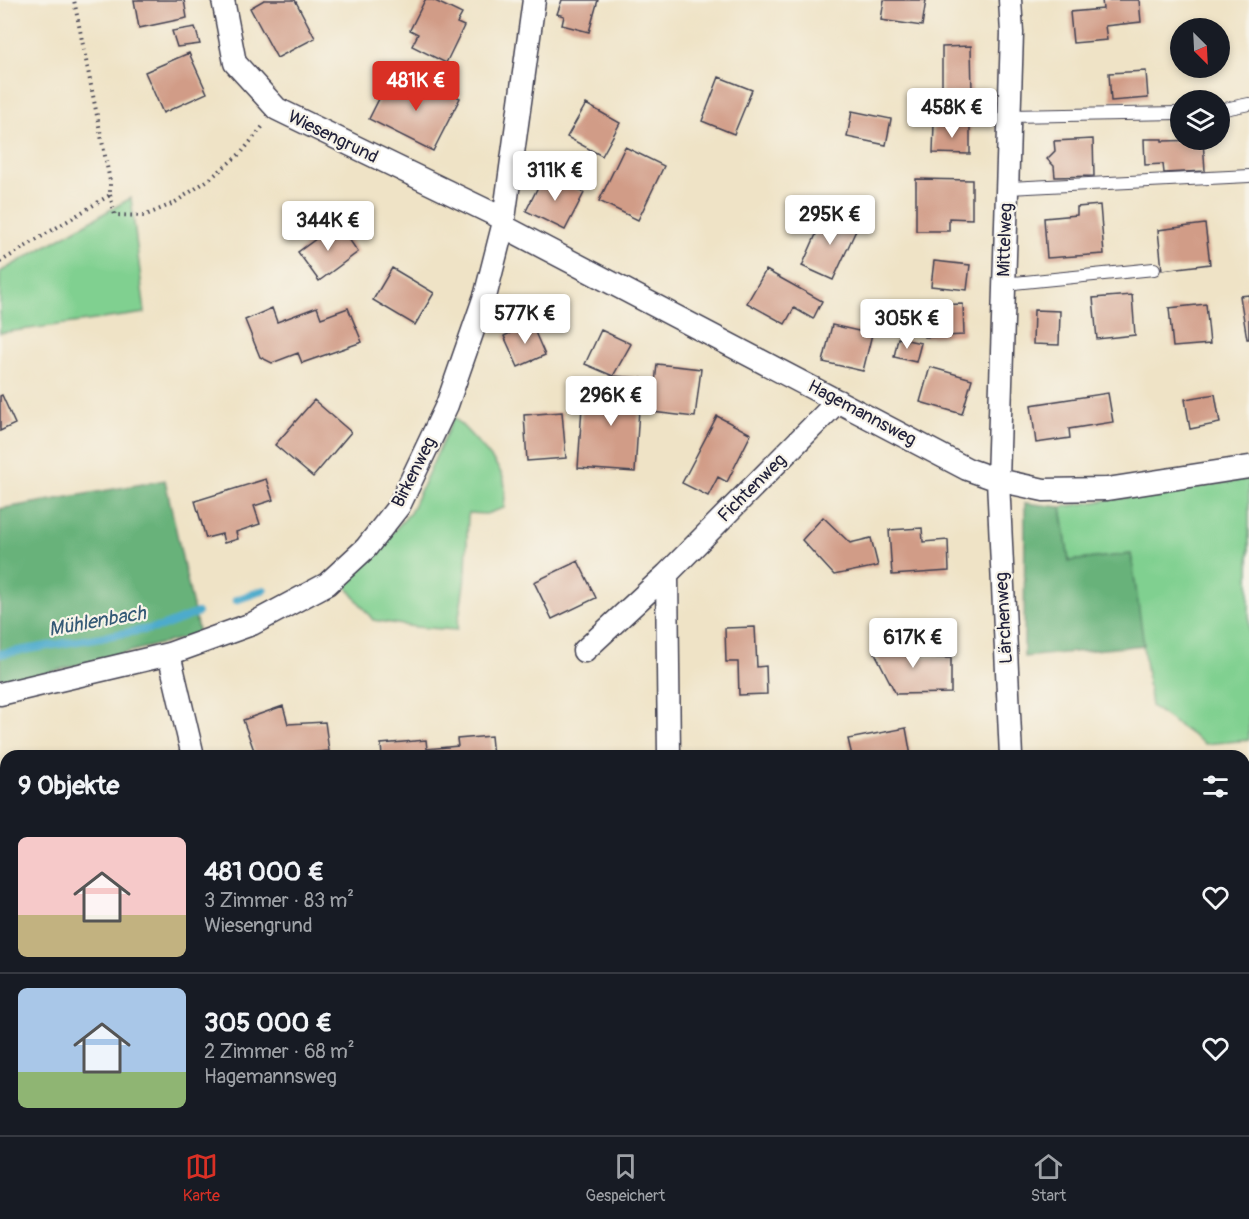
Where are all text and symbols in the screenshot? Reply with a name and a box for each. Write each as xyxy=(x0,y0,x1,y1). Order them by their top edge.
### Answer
north arrow xyxy=(1170,18,1230,78)
map controls xyxy=(1170,18,1230,150)
pin: 481K € xyxy=(367,61,465,112)
text: 481K € xyxy=(386,68,446,93)
pin: 458K € xyxy=(903,88,1001,139)
button: layers xyxy=(1170,90,1230,150)
text: 458K € xyxy=(921,95,983,120)
street label: Wiesengrund xyxy=(284,105,382,169)
pin: 311K € xyxy=(506,151,604,202)
text: 311K € xyxy=(527,158,583,183)
pin: 295K € xyxy=(781,195,879,246)
pin: 344K € xyxy=(279,201,377,252)
text: 295K € xyxy=(799,202,861,227)
street label: Mittelweg xyxy=(992,203,1018,277)
text: 344K € xyxy=(296,208,360,233)
pin: 577K € xyxy=(476,294,574,345)
pin: 305K € xyxy=(858,299,956,350)
text: 577K € xyxy=(494,301,556,326)
text: 305K € xyxy=(874,306,940,331)
street label: Hagemannsweg xyxy=(804,375,920,451)
pin: 296K € xyxy=(562,376,660,427)
text: 296K € xyxy=(580,383,642,408)
street label: Birkenweg xyxy=(386,433,442,511)
street label: Fichtenweg xyxy=(713,449,791,527)
street label: Lärchenweg xyxy=(990,572,1018,664)
water label: Mühlenbach xyxy=(46,600,149,642)
pin: 617K € xyxy=(864,618,962,669)
text: 617K € xyxy=(883,625,943,650)
text: 9 Objekte xyxy=(18,770,119,802)
icon: filters xyxy=(1199,770,1232,803)
text: 481 000 € xyxy=(204,856,324,888)
icon: home xyxy=(66,861,138,933)
icon: heart xyxy=(1199,881,1232,914)
text: 3 Zimmer · 83 m² xyxy=(204,888,354,913)
text: Wiesengrund xyxy=(204,913,313,938)
text: 305 000 € xyxy=(204,1007,332,1039)
icon: home xyxy=(66,1012,138,1084)
icon: heart xyxy=(1199,1032,1232,1065)
text: 2 Zimmer · 68 m² xyxy=(204,1039,355,1064)
text: Hagemannsweg xyxy=(204,1064,337,1089)
tab: Karte xyxy=(183,1150,220,1206)
tab: Gespeichert xyxy=(586,1150,665,1206)
tab: Start xyxy=(1031,1150,1066,1206)

